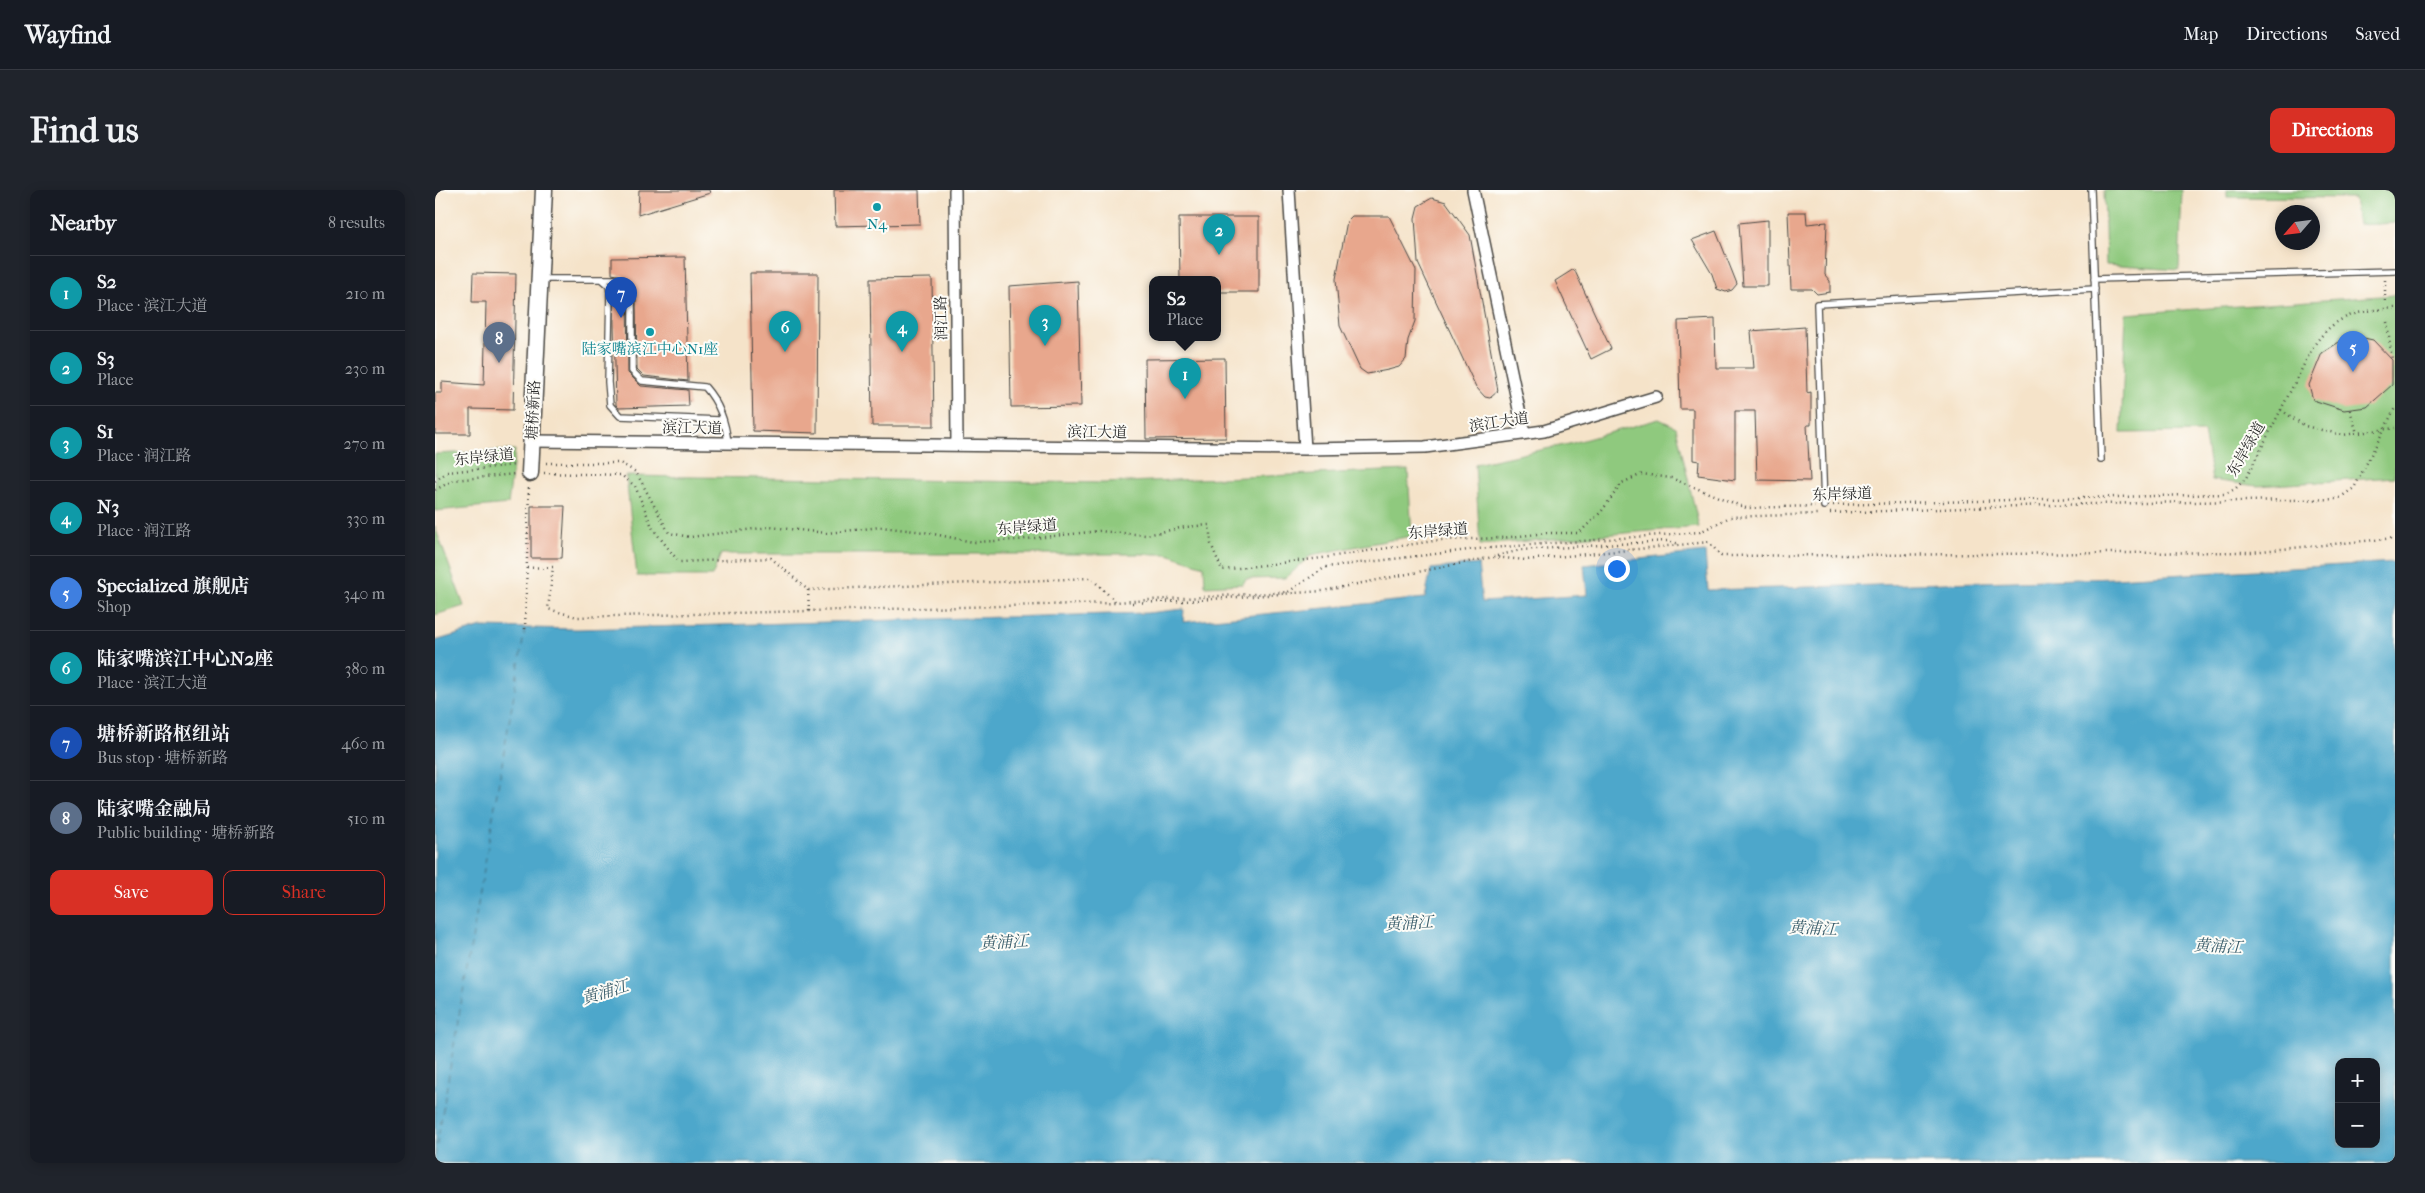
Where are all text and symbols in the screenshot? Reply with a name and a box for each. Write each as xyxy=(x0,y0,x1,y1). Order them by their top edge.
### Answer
text: Wayfind xyxy=(25,21,111,49)
text: Map xyxy=(2184,24,2218,45)
text: Directions xyxy=(2246,24,2327,45)
text: Saved xyxy=(2355,24,2400,45)
button: Directions xyxy=(2270,108,2395,153)
text: Find us xyxy=(30,110,139,151)
marker: N4 xyxy=(871,201,883,213)
north arrow xyxy=(2275,205,2320,250)
text: Nearby xyxy=(50,211,116,235)
text: 8 results xyxy=(328,213,385,232)
pin: 2 xyxy=(1203,214,1235,255)
place label: N4 xyxy=(867,215,888,233)
text: S2 xyxy=(97,271,117,293)
popup xyxy=(1149,276,1221,341)
pin: 7 xyxy=(605,277,637,318)
text: 1 xyxy=(63,284,69,303)
text: 210 m xyxy=(346,284,385,303)
text: S2 xyxy=(1167,288,1186,310)
street label: 润江路 xyxy=(932,295,950,341)
text: Place · 滨江大道 xyxy=(97,296,208,315)
pin: 3 xyxy=(1029,305,1061,346)
text: Place xyxy=(1167,310,1203,329)
pin: 6 xyxy=(769,311,801,352)
pin: 4 xyxy=(886,311,918,352)
pin: 8 xyxy=(483,322,515,363)
marker: 陆家嘴滨江中心N1座 xyxy=(644,326,656,338)
pin: 5 xyxy=(2337,331,2369,372)
place label: 陆家嘴滨江中心N1座 xyxy=(582,340,718,358)
text: S3 xyxy=(97,348,115,370)
pin: 1 xyxy=(1169,358,1201,399)
text: 2 xyxy=(62,359,70,378)
text: 230 m xyxy=(345,359,385,378)
text: Place xyxy=(97,370,133,389)
street label: 塘桥新路 xyxy=(522,380,544,440)
street label: 滨江大道 xyxy=(1468,409,1530,435)
street label: 滨江大道 xyxy=(662,418,722,438)
street label: 东岸绿道 xyxy=(2223,419,2269,479)
text: S1 xyxy=(97,421,114,443)
street label: 滨江大道 xyxy=(1067,422,1127,442)
text: 3 xyxy=(63,434,69,453)
text: 270 m xyxy=(344,434,385,453)
street label: 东岸绿道 xyxy=(453,445,515,469)
text: Place · 润江路 xyxy=(97,446,192,465)
street label: 东岸绿道 xyxy=(1812,484,1872,504)
text: N3 xyxy=(97,496,119,518)
text: 4 xyxy=(61,509,71,528)
text: 330 m xyxy=(346,509,385,528)
street label: 东岸绿道 xyxy=(996,515,1058,539)
street label: 东岸绿道 xyxy=(1407,519,1469,543)
text: Place · 润江路 xyxy=(97,521,192,540)
your location xyxy=(1604,556,1630,582)
text: Specialized 旗舰店 xyxy=(97,575,249,597)
text: 5 xyxy=(63,584,69,603)
text: 340 m xyxy=(343,584,385,603)
text: Shop xyxy=(97,597,131,616)
text: 陆家嘴滨江中心N2座 xyxy=(97,648,273,670)
text: 6 xyxy=(62,659,70,678)
text: 380 m xyxy=(345,659,385,678)
text: Place · 滨江大道 xyxy=(97,673,208,692)
text: 塘桥新路枢纽站 xyxy=(97,723,230,745)
text: 7 xyxy=(62,734,70,753)
text: 460 m xyxy=(341,734,385,753)
text: Bus stop · 塘桥新路 xyxy=(97,748,228,767)
text: 陆家嘴金融局 xyxy=(97,798,211,820)
text: 8 xyxy=(62,809,70,828)
text: 510 m xyxy=(347,809,385,828)
text: Public building · 塘桥新路 xyxy=(97,823,275,842)
button: Save xyxy=(50,870,213,915)
button: Share xyxy=(223,870,385,915)
water label: 黄浦江 xyxy=(1385,912,1435,934)
water label: 黄浦江 xyxy=(1789,917,1839,939)
water label: 黄浦江 xyxy=(980,931,1030,953)
water label: 黄浦江 xyxy=(2194,935,2244,957)
water label: 黄浦江 xyxy=(579,975,633,1008)
map controls xyxy=(2335,1058,2380,1148)
button: + xyxy=(2335,1058,2380,1103)
button: − xyxy=(2335,1103,2380,1148)

